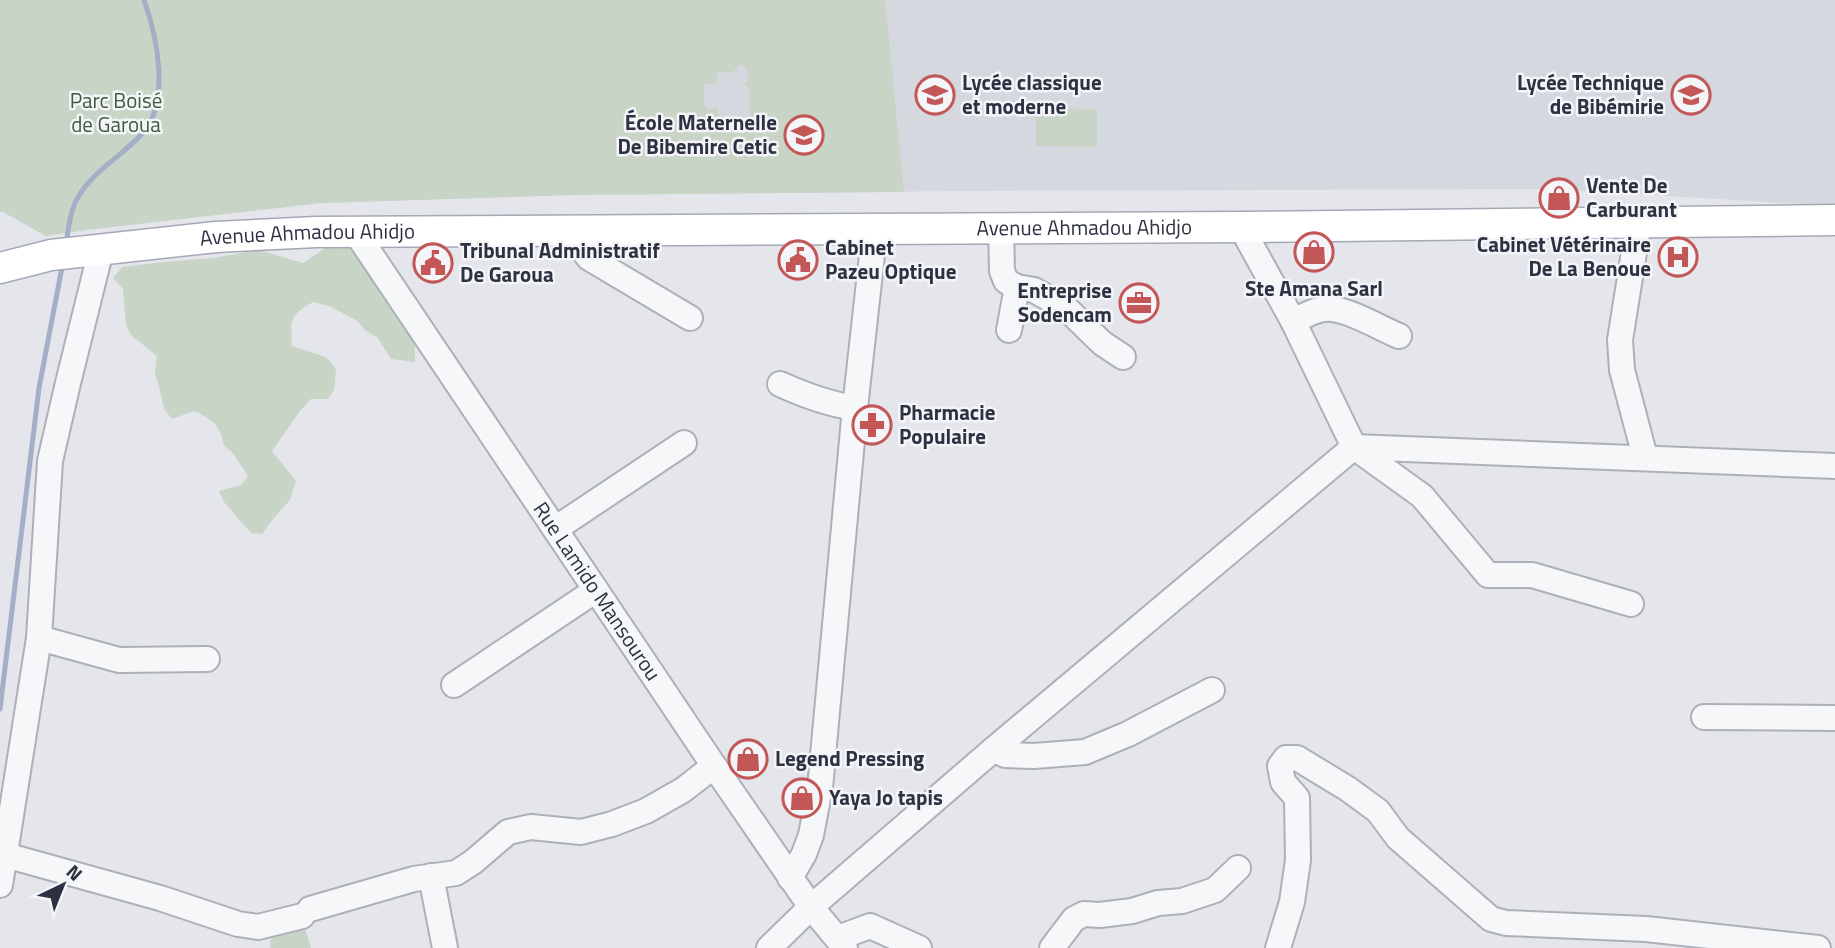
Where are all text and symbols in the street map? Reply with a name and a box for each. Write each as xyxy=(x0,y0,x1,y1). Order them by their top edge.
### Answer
place label: Lycée classique et moderne xyxy=(962,66,1102,122)
place label: Lycée Technique de Bibémirie xyxy=(1517,66,1664,122)
school or university icon: Lycée classique et moderne xyxy=(914,74,956,116)
school or university icon: Lycée Technique de Bibémirie xyxy=(1670,74,1712,116)
park label: Parc Boisé de Garoua xyxy=(70,84,162,140)
place label: École Maternelle De Bibemire Cetic xyxy=(617,106,777,162)
school or university icon: École Maternelle De Bibemire Cetic xyxy=(783,114,825,156)
place label: Vente De Carburant xyxy=(1586,169,1677,225)
shop icon: Vente De Carburant xyxy=(1538,177,1580,219)
street label: Avenue Ahmadou Ahidjo xyxy=(976,210,1192,243)
street label: Avenue Ahmadou Ahidjo xyxy=(198,214,415,254)
place label: Cabinet Vétérinaire De La Benoue xyxy=(1477,228,1651,284)
place label: Cabinet Pazeu Optique xyxy=(825,231,956,287)
shop icon: Ste Amana Sarl xyxy=(1293,231,1335,273)
place label: Tribunal Administratif De Garoua xyxy=(460,234,660,290)
hospital icon: Cabinet Vétérinaire De La Benoue xyxy=(1657,236,1699,278)
public building icon: Cabinet Pazeu Optique xyxy=(777,239,819,281)
public building icon: Tribunal Administratif De Garoua xyxy=(412,242,454,284)
place label: Ste Amana Sarl xyxy=(1245,272,1383,304)
place label: Entreprise Sodencam xyxy=(1017,274,1112,330)
office icon: Entreprise Sodencam xyxy=(1118,282,1160,324)
place label: Pharmacie Populaire xyxy=(899,396,995,452)
pharmacy icon: Pharmacie Populaire xyxy=(851,404,893,446)
street label: Rue Lamido Mansourou xyxy=(526,495,669,687)
shop icon: Legend Pressing xyxy=(727,738,769,780)
place label: Legend Pressing xyxy=(775,742,924,774)
shop icon: Yaya Jo tapis xyxy=(781,777,823,819)
place label: Yaya Jo tapis xyxy=(829,781,943,813)
north arrow xyxy=(28,850,98,920)
text: N xyxy=(60,857,90,887)

